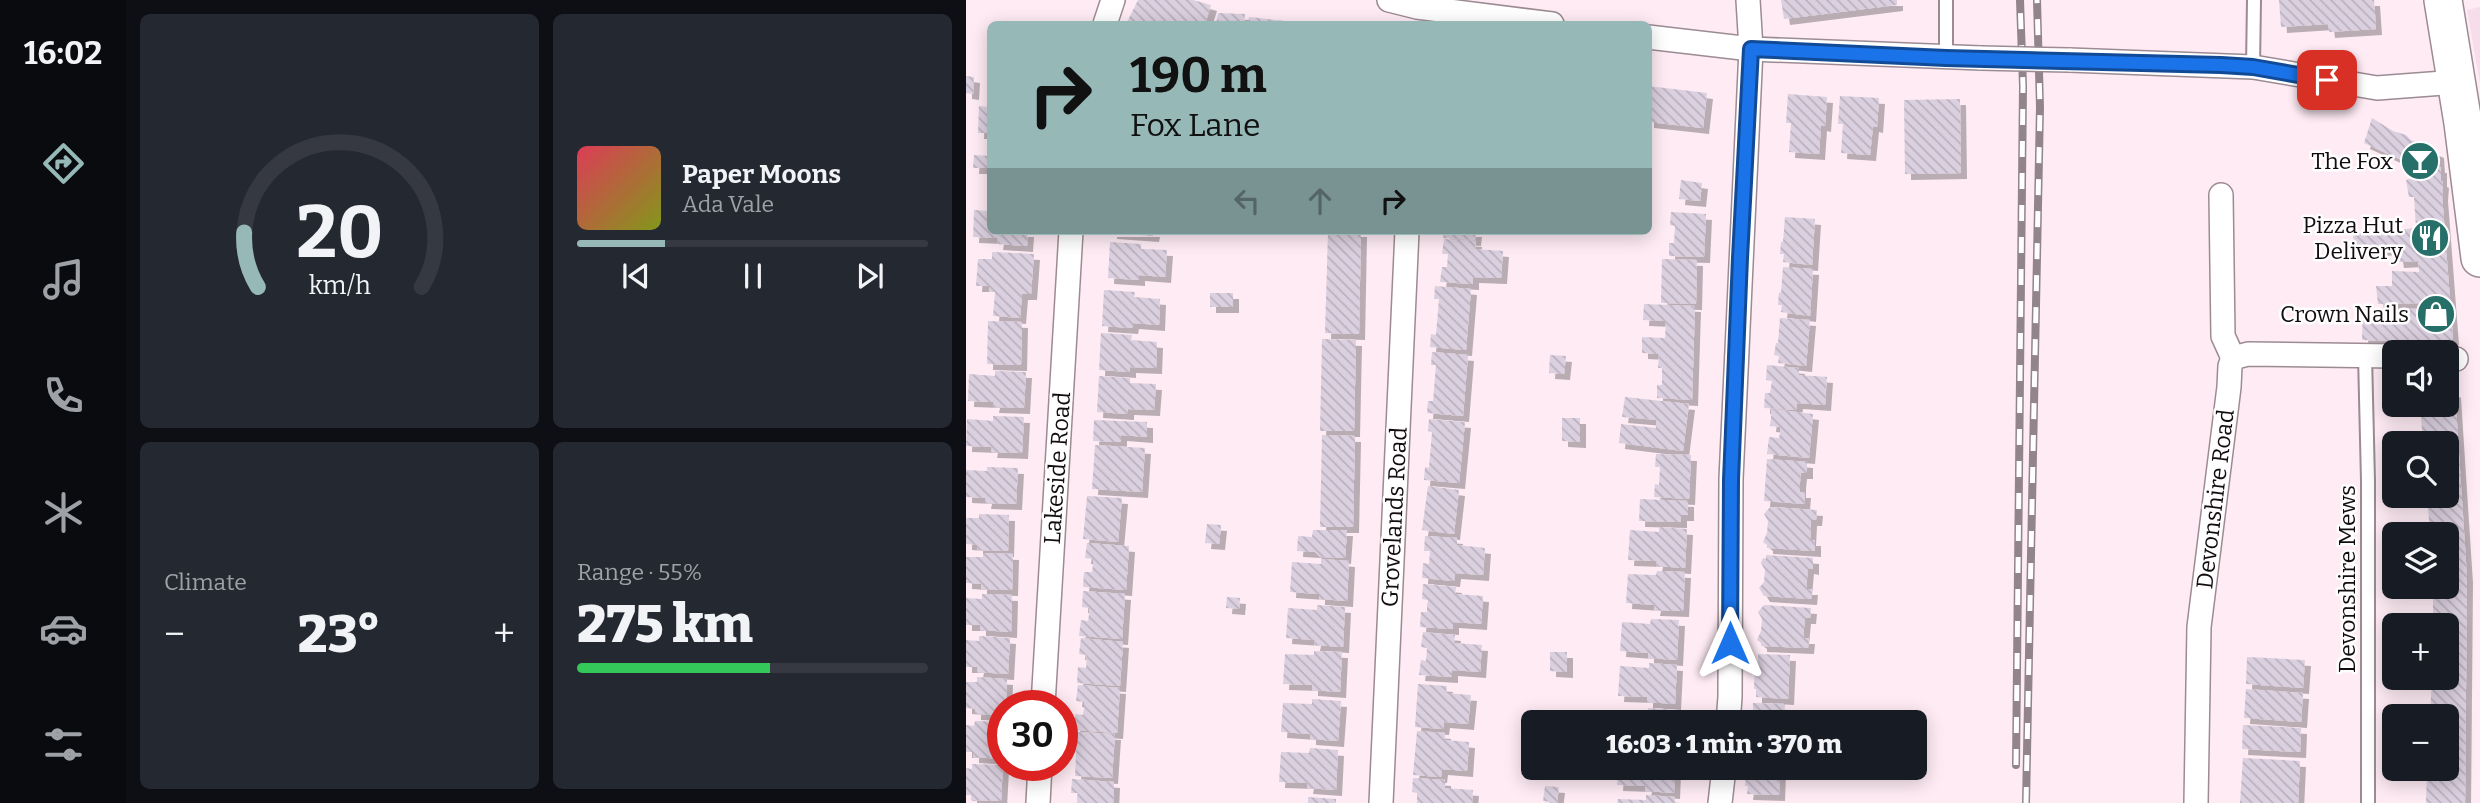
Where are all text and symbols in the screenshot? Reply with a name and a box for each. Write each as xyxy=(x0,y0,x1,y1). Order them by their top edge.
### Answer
text: 16:02 xyxy=(24,34,102,72)
text: 190 m xyxy=(1130,46,1267,105)
icon: right xyxy=(1015,49,1106,140)
pin xyxy=(2297,50,2357,110)
icon: arrive xyxy=(2308,61,2346,99)
text: Fox Lane xyxy=(1130,106,1260,144)
icon: directions xyxy=(39,139,88,188)
bar icon: The Fox xyxy=(2399,140,2441,182)
place label: The Fox xyxy=(2311,147,2393,175)
text: Paper Moons xyxy=(682,159,841,190)
icon: left xyxy=(1228,182,1266,220)
icon: ahead xyxy=(1301,182,1339,220)
icon: right xyxy=(1374,182,1412,220)
text: 20 xyxy=(296,189,383,276)
text: Ada Vale xyxy=(682,190,774,218)
place label: Pizza Hut Delivery xyxy=(2302,211,2404,265)
restaurant icon: Pizza Hut Delivery xyxy=(2409,217,2451,259)
icon: music xyxy=(39,255,88,304)
icon: previous xyxy=(617,257,655,295)
icon: pause xyxy=(734,257,772,295)
icon: next xyxy=(851,257,889,295)
text: km/h xyxy=(309,271,371,301)
shop icon: Crown Nails xyxy=(2415,293,2457,335)
place label: Crown Nails xyxy=(2280,300,2409,328)
map controls xyxy=(2382,340,2459,781)
button: sound xyxy=(2382,340,2459,417)
icon: phone xyxy=(39,371,88,420)
street label: Lakeside Road xyxy=(1038,391,1076,545)
street label: Devonshire Road xyxy=(2190,407,2240,591)
street label: Grovelands Road xyxy=(1375,426,1413,608)
button: search xyxy=(2382,431,2459,508)
street label: Devonshire Mews xyxy=(2333,485,2361,673)
icon: climate xyxy=(39,488,88,537)
button: layers xyxy=(2382,522,2459,599)
text: Range · 55% xyxy=(577,558,702,586)
text: Climate xyxy=(164,568,247,596)
text: 275 km xyxy=(577,593,753,656)
text: 23° xyxy=(298,603,380,666)
icon: car xyxy=(39,604,88,653)
position arrow xyxy=(1693,606,1767,680)
text: − xyxy=(164,611,185,657)
text: + xyxy=(493,611,515,657)
button: + xyxy=(2382,613,2459,690)
speed limit sign: 30 xyxy=(987,690,1078,781)
button: − xyxy=(2382,704,2459,781)
icon: filters xyxy=(39,720,88,769)
text: 16:03 · 1 min · 370 m xyxy=(1606,729,1842,760)

